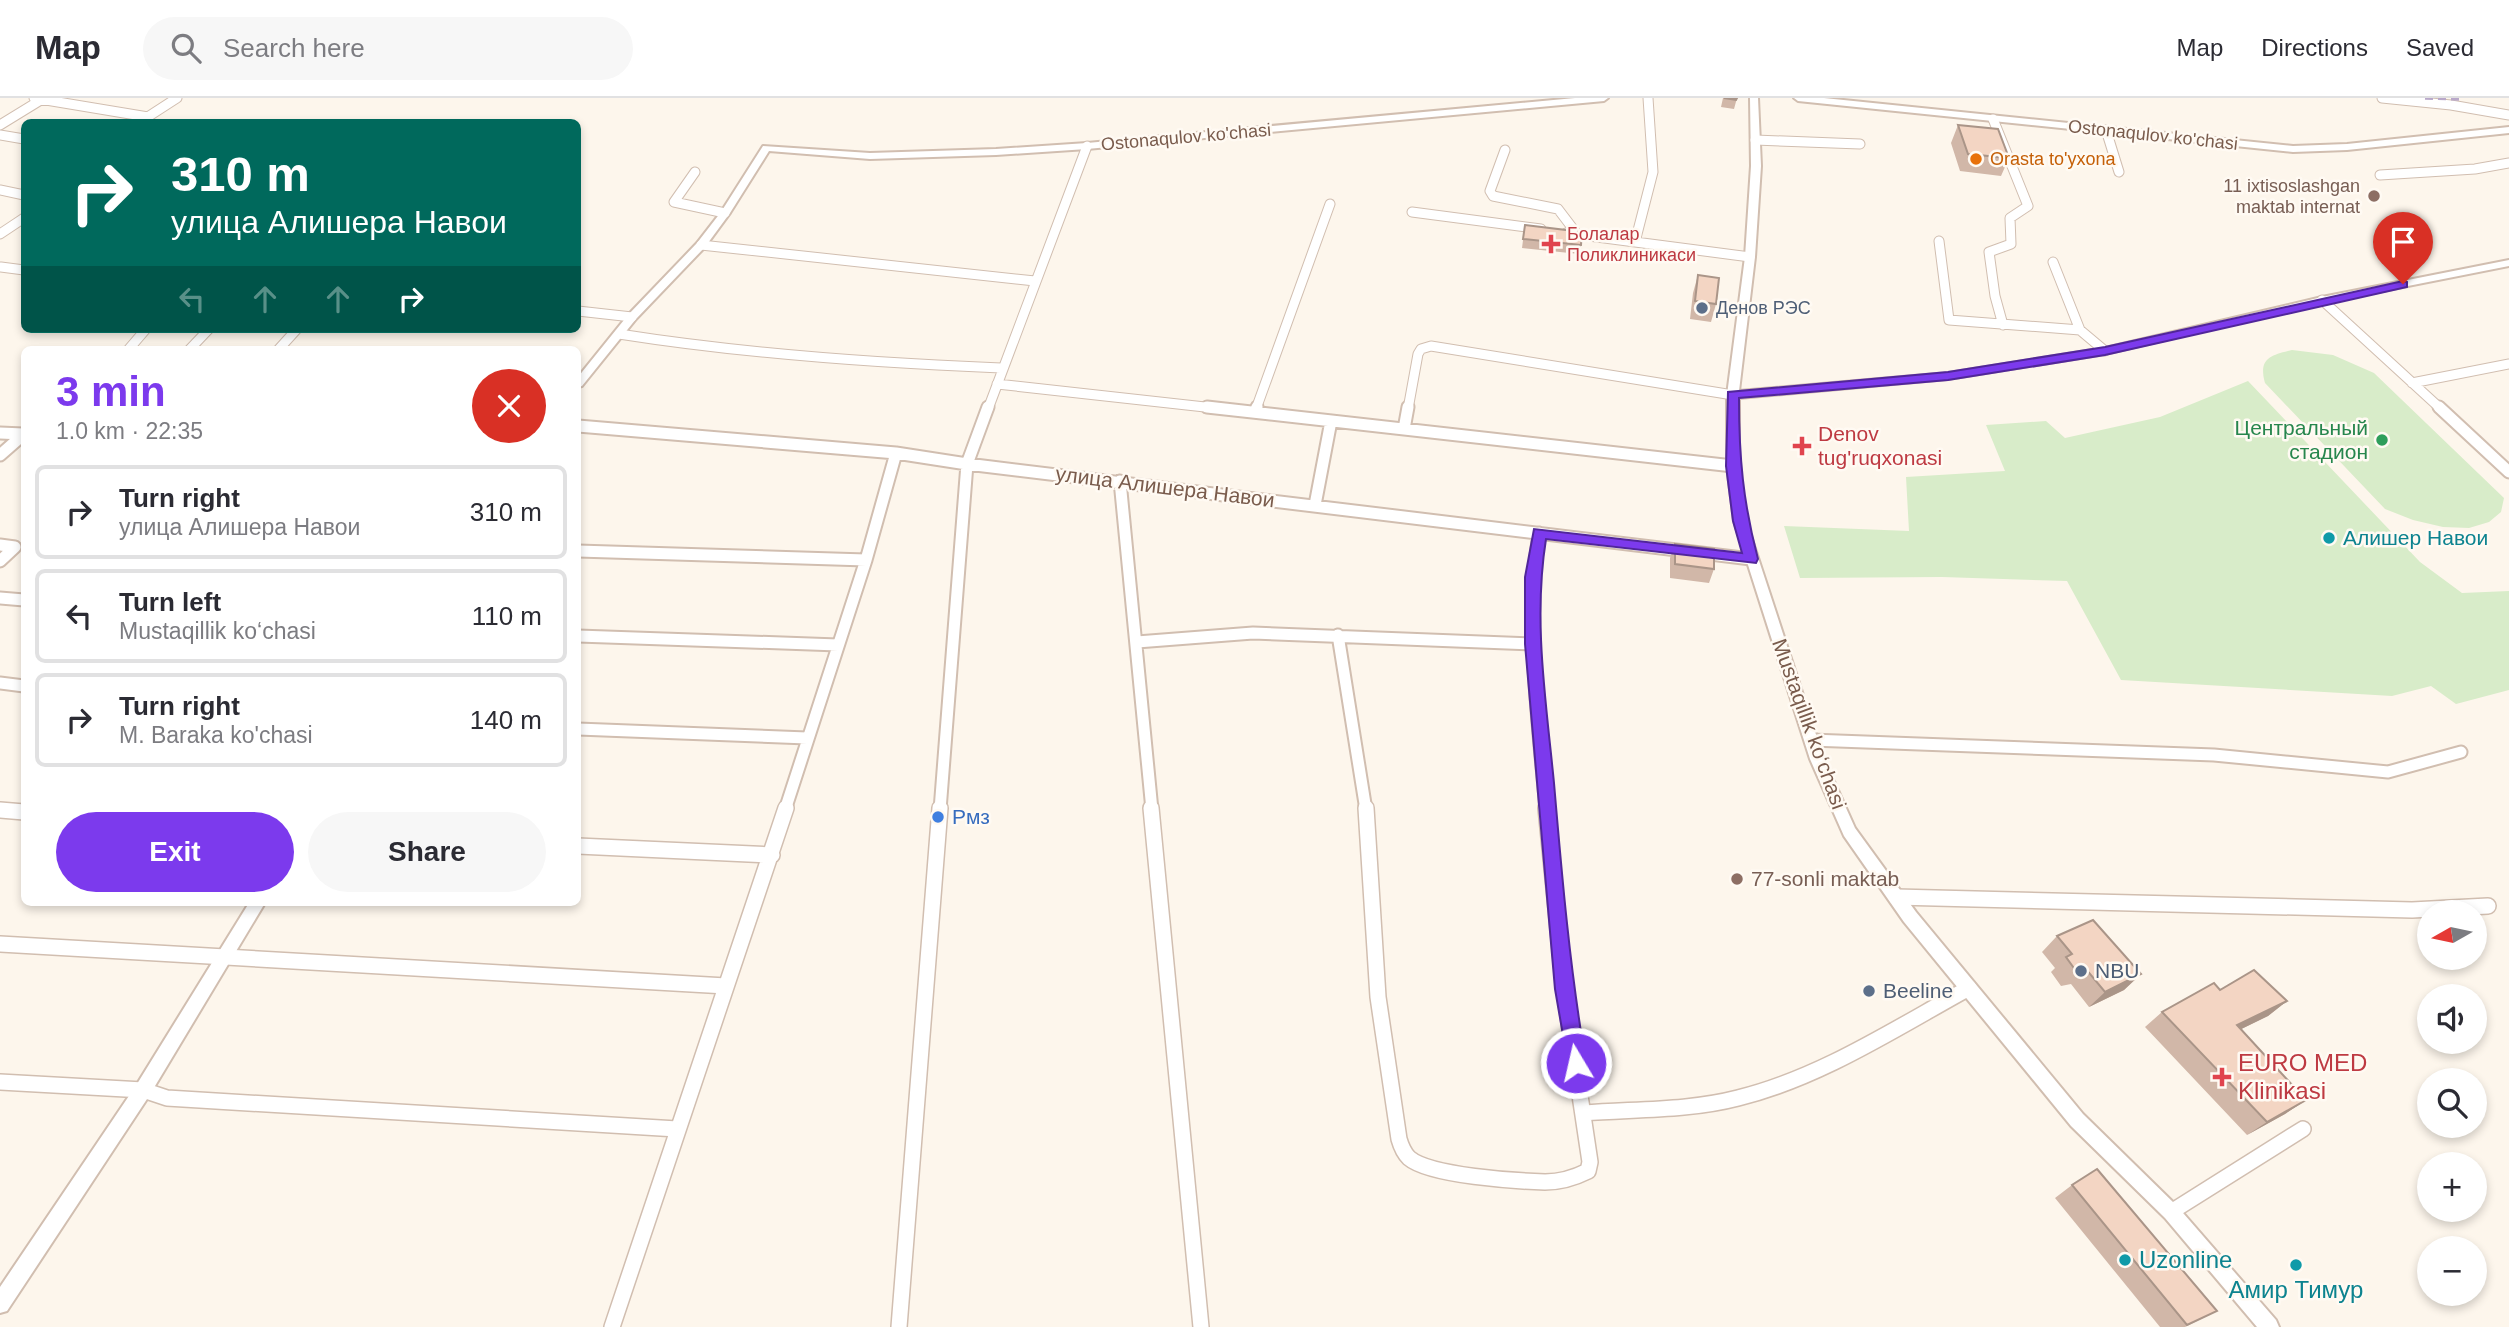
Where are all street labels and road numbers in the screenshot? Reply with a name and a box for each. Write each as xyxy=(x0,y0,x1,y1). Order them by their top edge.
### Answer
street label: Ostonaqulov ko'chasi xyxy=(2067,116,2239,154)
street label: Ostonaqulov ko'chasi xyxy=(1100,120,1272,154)
street label: улица Алишера Навои xyxy=(1054,462,1276,511)
street label: Mustaqillik ko‘chasi xyxy=(1768,635,1851,812)

